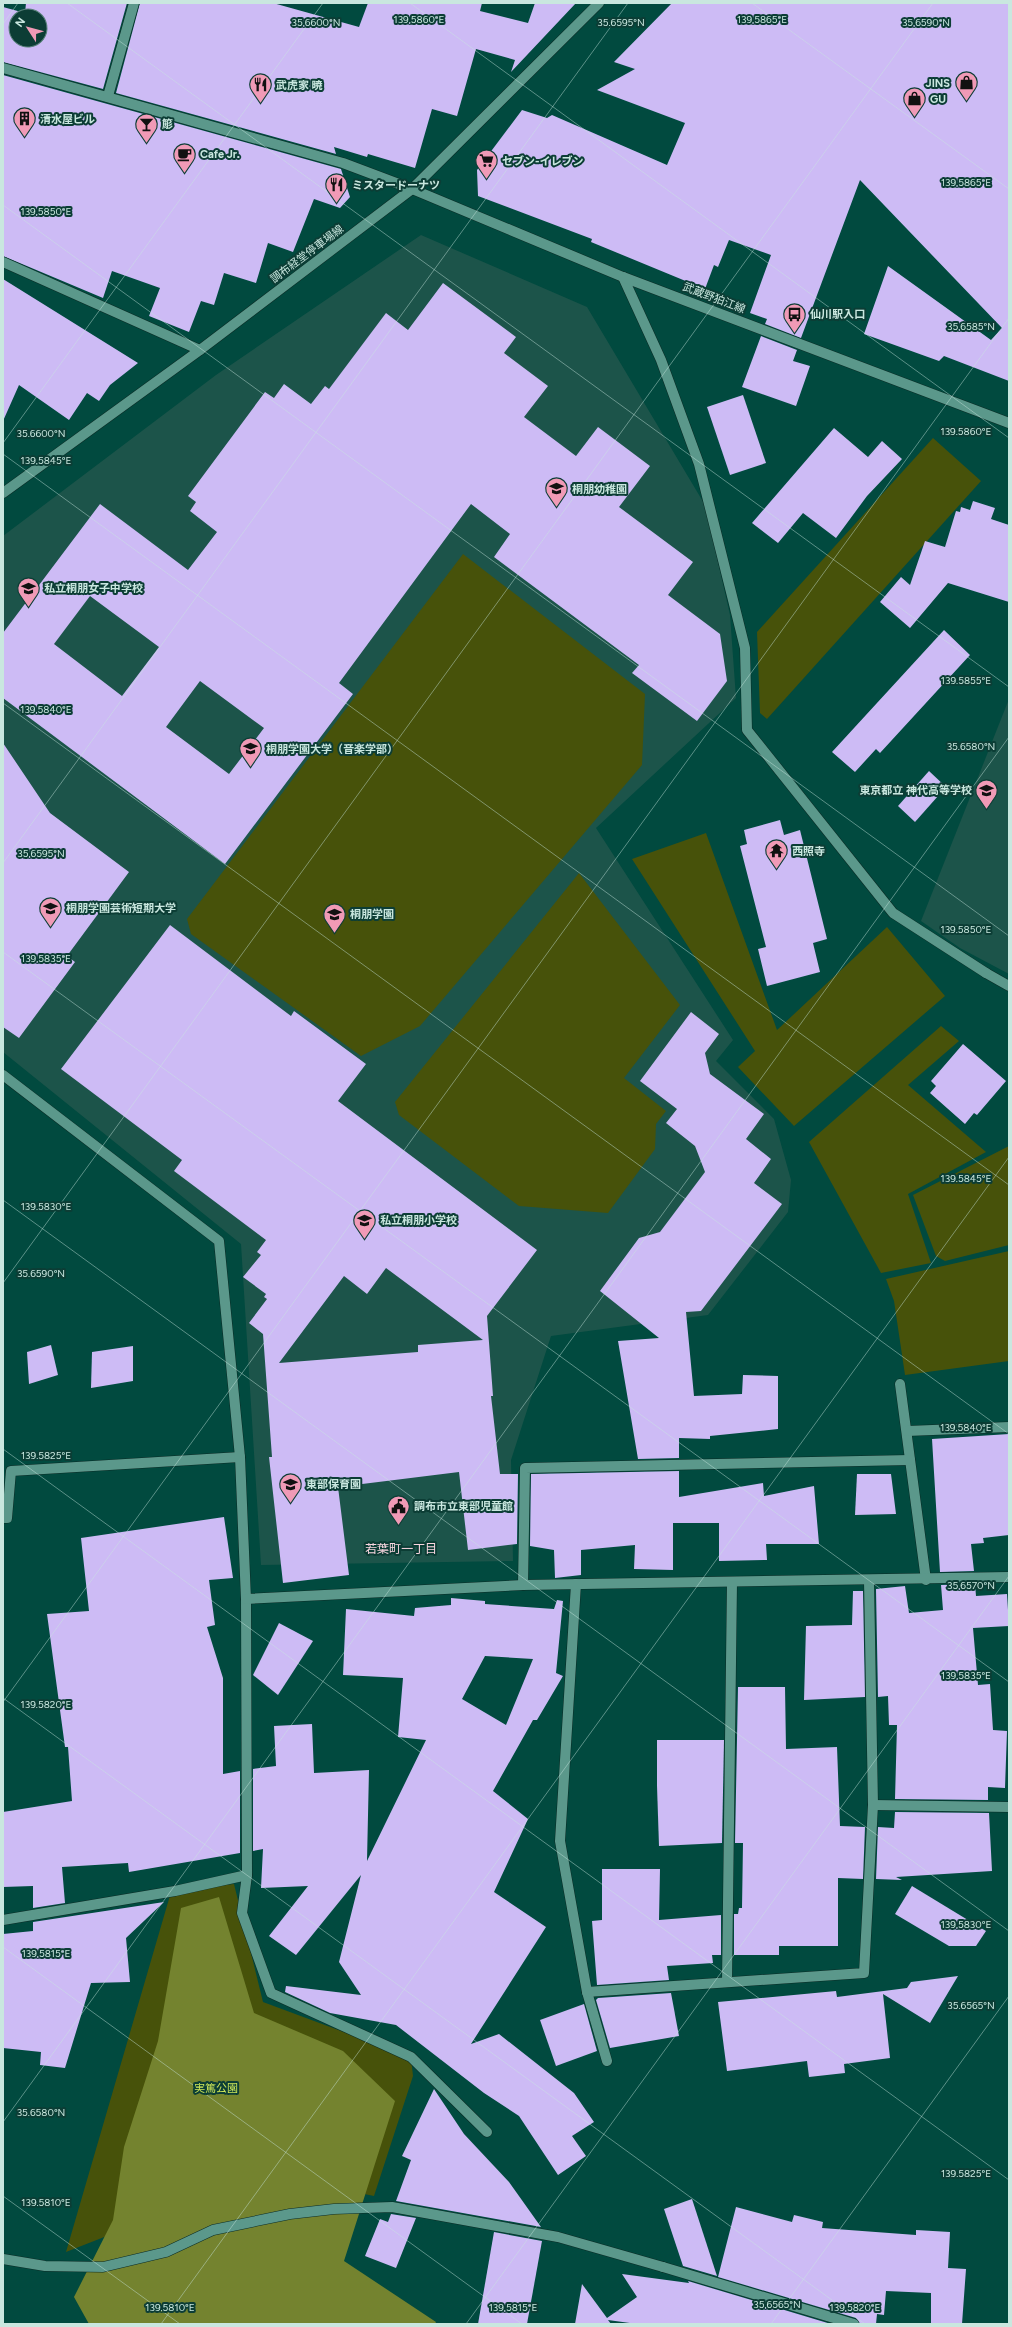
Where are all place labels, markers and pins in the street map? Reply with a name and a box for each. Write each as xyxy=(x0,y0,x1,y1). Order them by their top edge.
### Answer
shop icon: JINS xyxy=(953,70,979,103)
restaurant icon: 武虎家 暁 xyxy=(248,72,274,105)
place label: JINS xyxy=(926,77,950,90)
place label: 武虎家 暁 xyxy=(276,79,323,92)
shop icon: GU xyxy=(901,86,927,119)
place label: GU xyxy=(930,93,946,106)
building icon: 清水屋ビル xyxy=(12,106,38,139)
bar icon: 簓 xyxy=(134,111,160,144)
place label: 清水屋ビル xyxy=(40,113,95,126)
place label: 簓 xyxy=(162,118,173,131)
cafe icon: Cafe Jr. xyxy=(171,141,197,174)
place label: Cafe Jr. xyxy=(200,148,240,161)
supermarket icon: セブン-イレブン xyxy=(473,148,499,181)
place label: セブン-イレブン xyxy=(502,155,584,168)
restaurant icon: ミスタードーナツ xyxy=(324,172,350,205)
place label: ミスタードーナツ xyxy=(352,179,440,192)
bus stop icon: 仙川駅入口 xyxy=(781,301,807,334)
place label: 仙川駅入口 xyxy=(810,308,865,321)
school or university icon: 桐朋幼稚園 xyxy=(544,476,570,509)
place label: 桐朋幼稚園 xyxy=(572,483,627,496)
school or university icon: 私立桐朋女子中学校 xyxy=(15,575,41,608)
place label: 私立桐朋女子中学校 xyxy=(44,582,143,595)
school or university icon: 桐朋学園大学（音楽学部） xyxy=(237,736,263,769)
place label: 桐朋学園大学（音楽学部） xyxy=(266,743,398,756)
school or university icon: 東京都立 神代高等学校 xyxy=(974,777,1000,810)
place label: 東京都立 神代高等学校 xyxy=(859,784,972,797)
temple icon: 西照寺 xyxy=(764,838,790,871)
place label: 西照寺 xyxy=(792,845,825,858)
school or university icon: 桐朋学園芸術短期大学 xyxy=(37,895,63,928)
school or university icon: 桐朋学園 xyxy=(321,901,347,934)
place label: 桐朋学園芸術短期大学 xyxy=(66,902,176,915)
place label: 桐朋学園 xyxy=(350,908,394,921)
school or university icon: 私立桐朋小学校 xyxy=(352,1207,378,1240)
place label: 私立桐朋小学校 xyxy=(380,1214,457,1227)
school or university icon: 東部保育園 xyxy=(278,1471,304,1504)
place label: 東部保育園 xyxy=(306,1478,361,1491)
public building icon: 調布市立東部児童館 xyxy=(385,1493,411,1526)
place label: 調布市立東部児童館 xyxy=(414,1500,513,1513)

